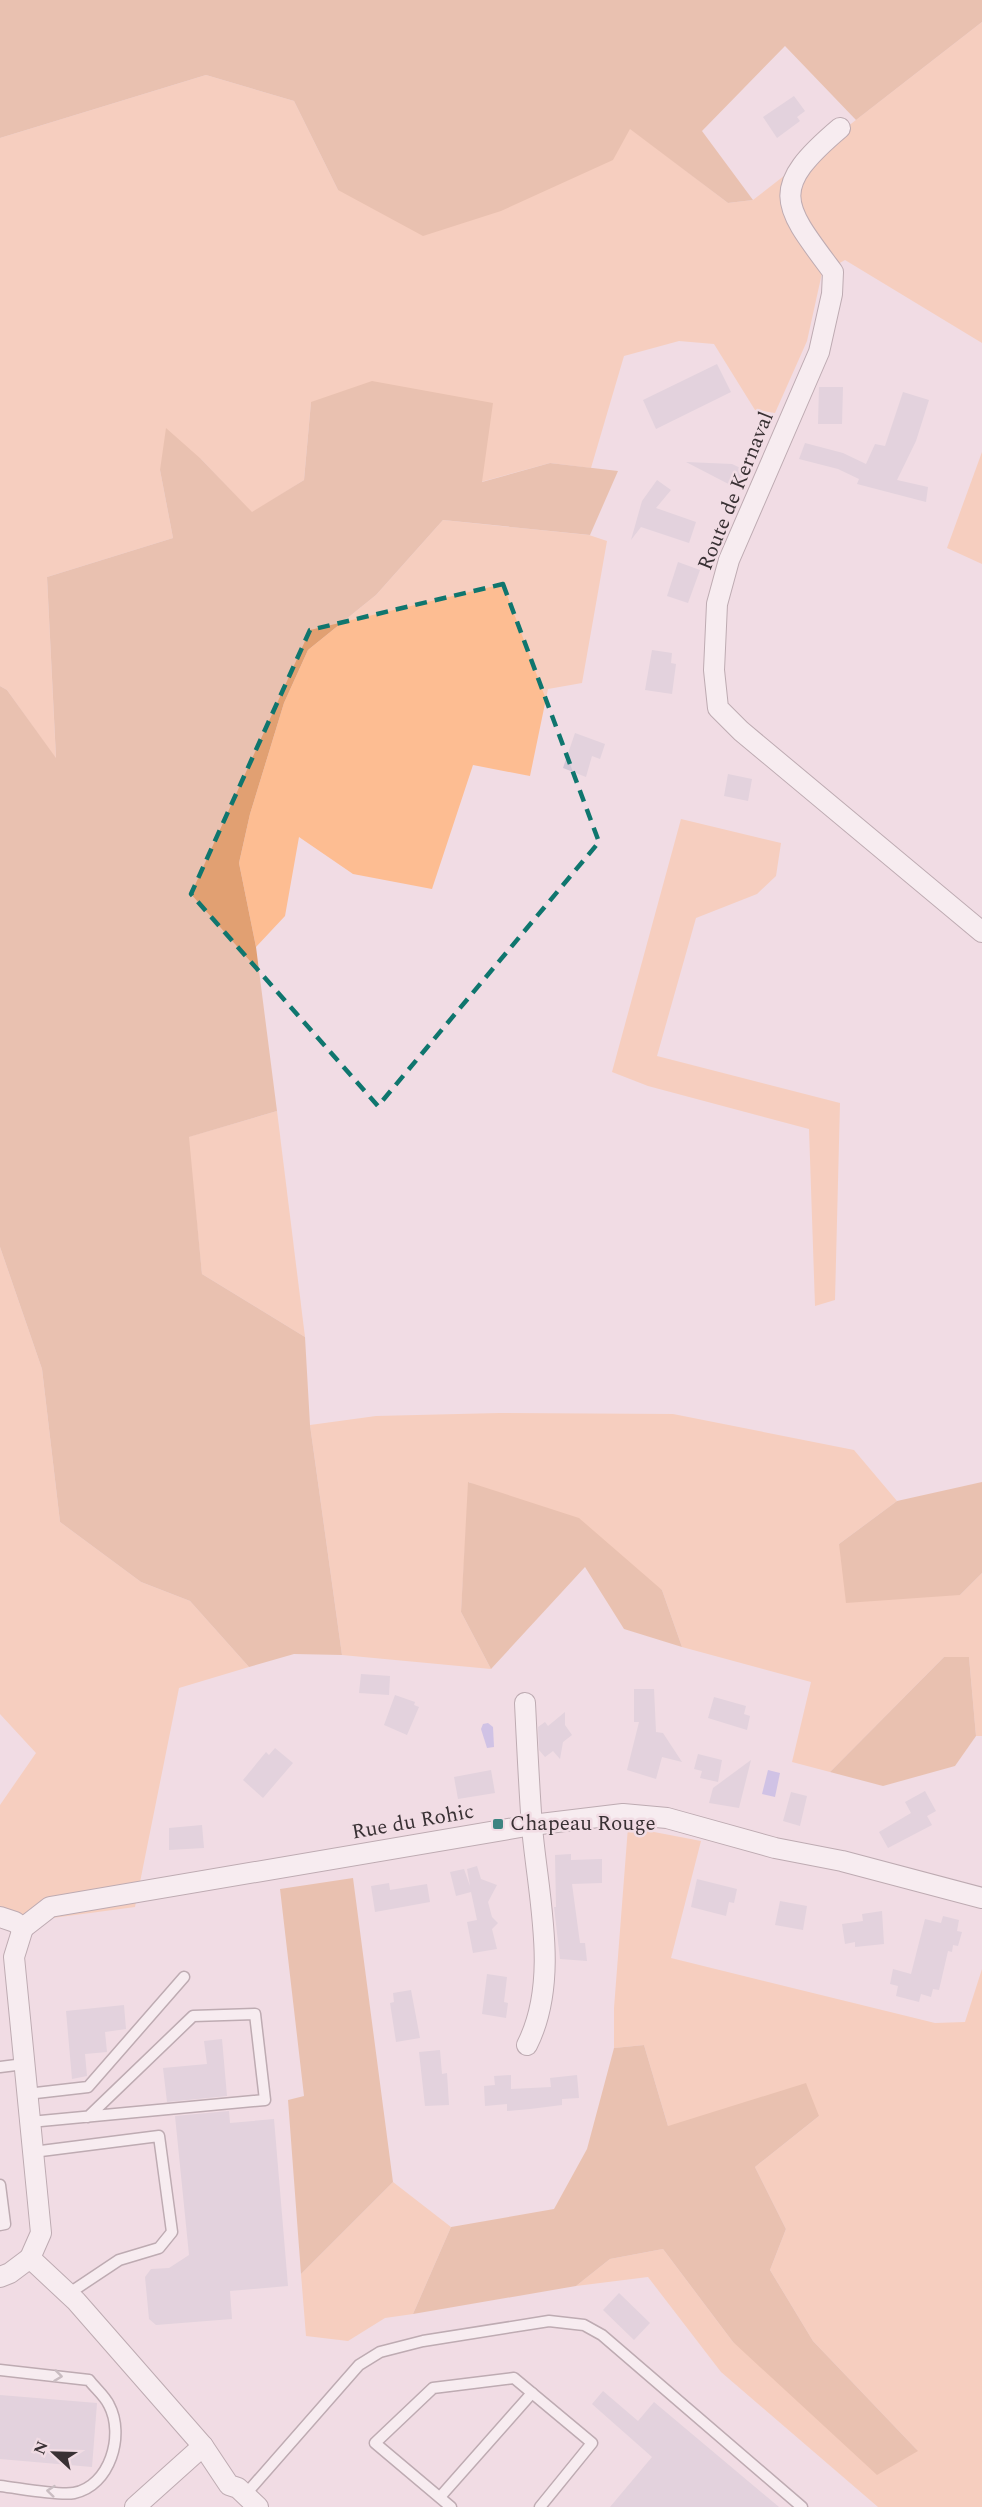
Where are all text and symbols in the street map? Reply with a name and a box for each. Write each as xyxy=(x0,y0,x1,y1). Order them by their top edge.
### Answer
street label: Route de Kernaval xyxy=(690,407,782,575)
street label: Rue du Rohic xyxy=(349,1795,477,1849)
place label: Chapeau Rouge xyxy=(510,1808,656,1840)
marker: Chapeau Rouge xyxy=(491,1817,505,1831)
one-way arrow xyxy=(54,2370,63,2382)
north arrow xyxy=(24,2423,84,2483)
text: N xyxy=(27,2437,55,2458)
one-way arrow xyxy=(46,2485,55,2498)

